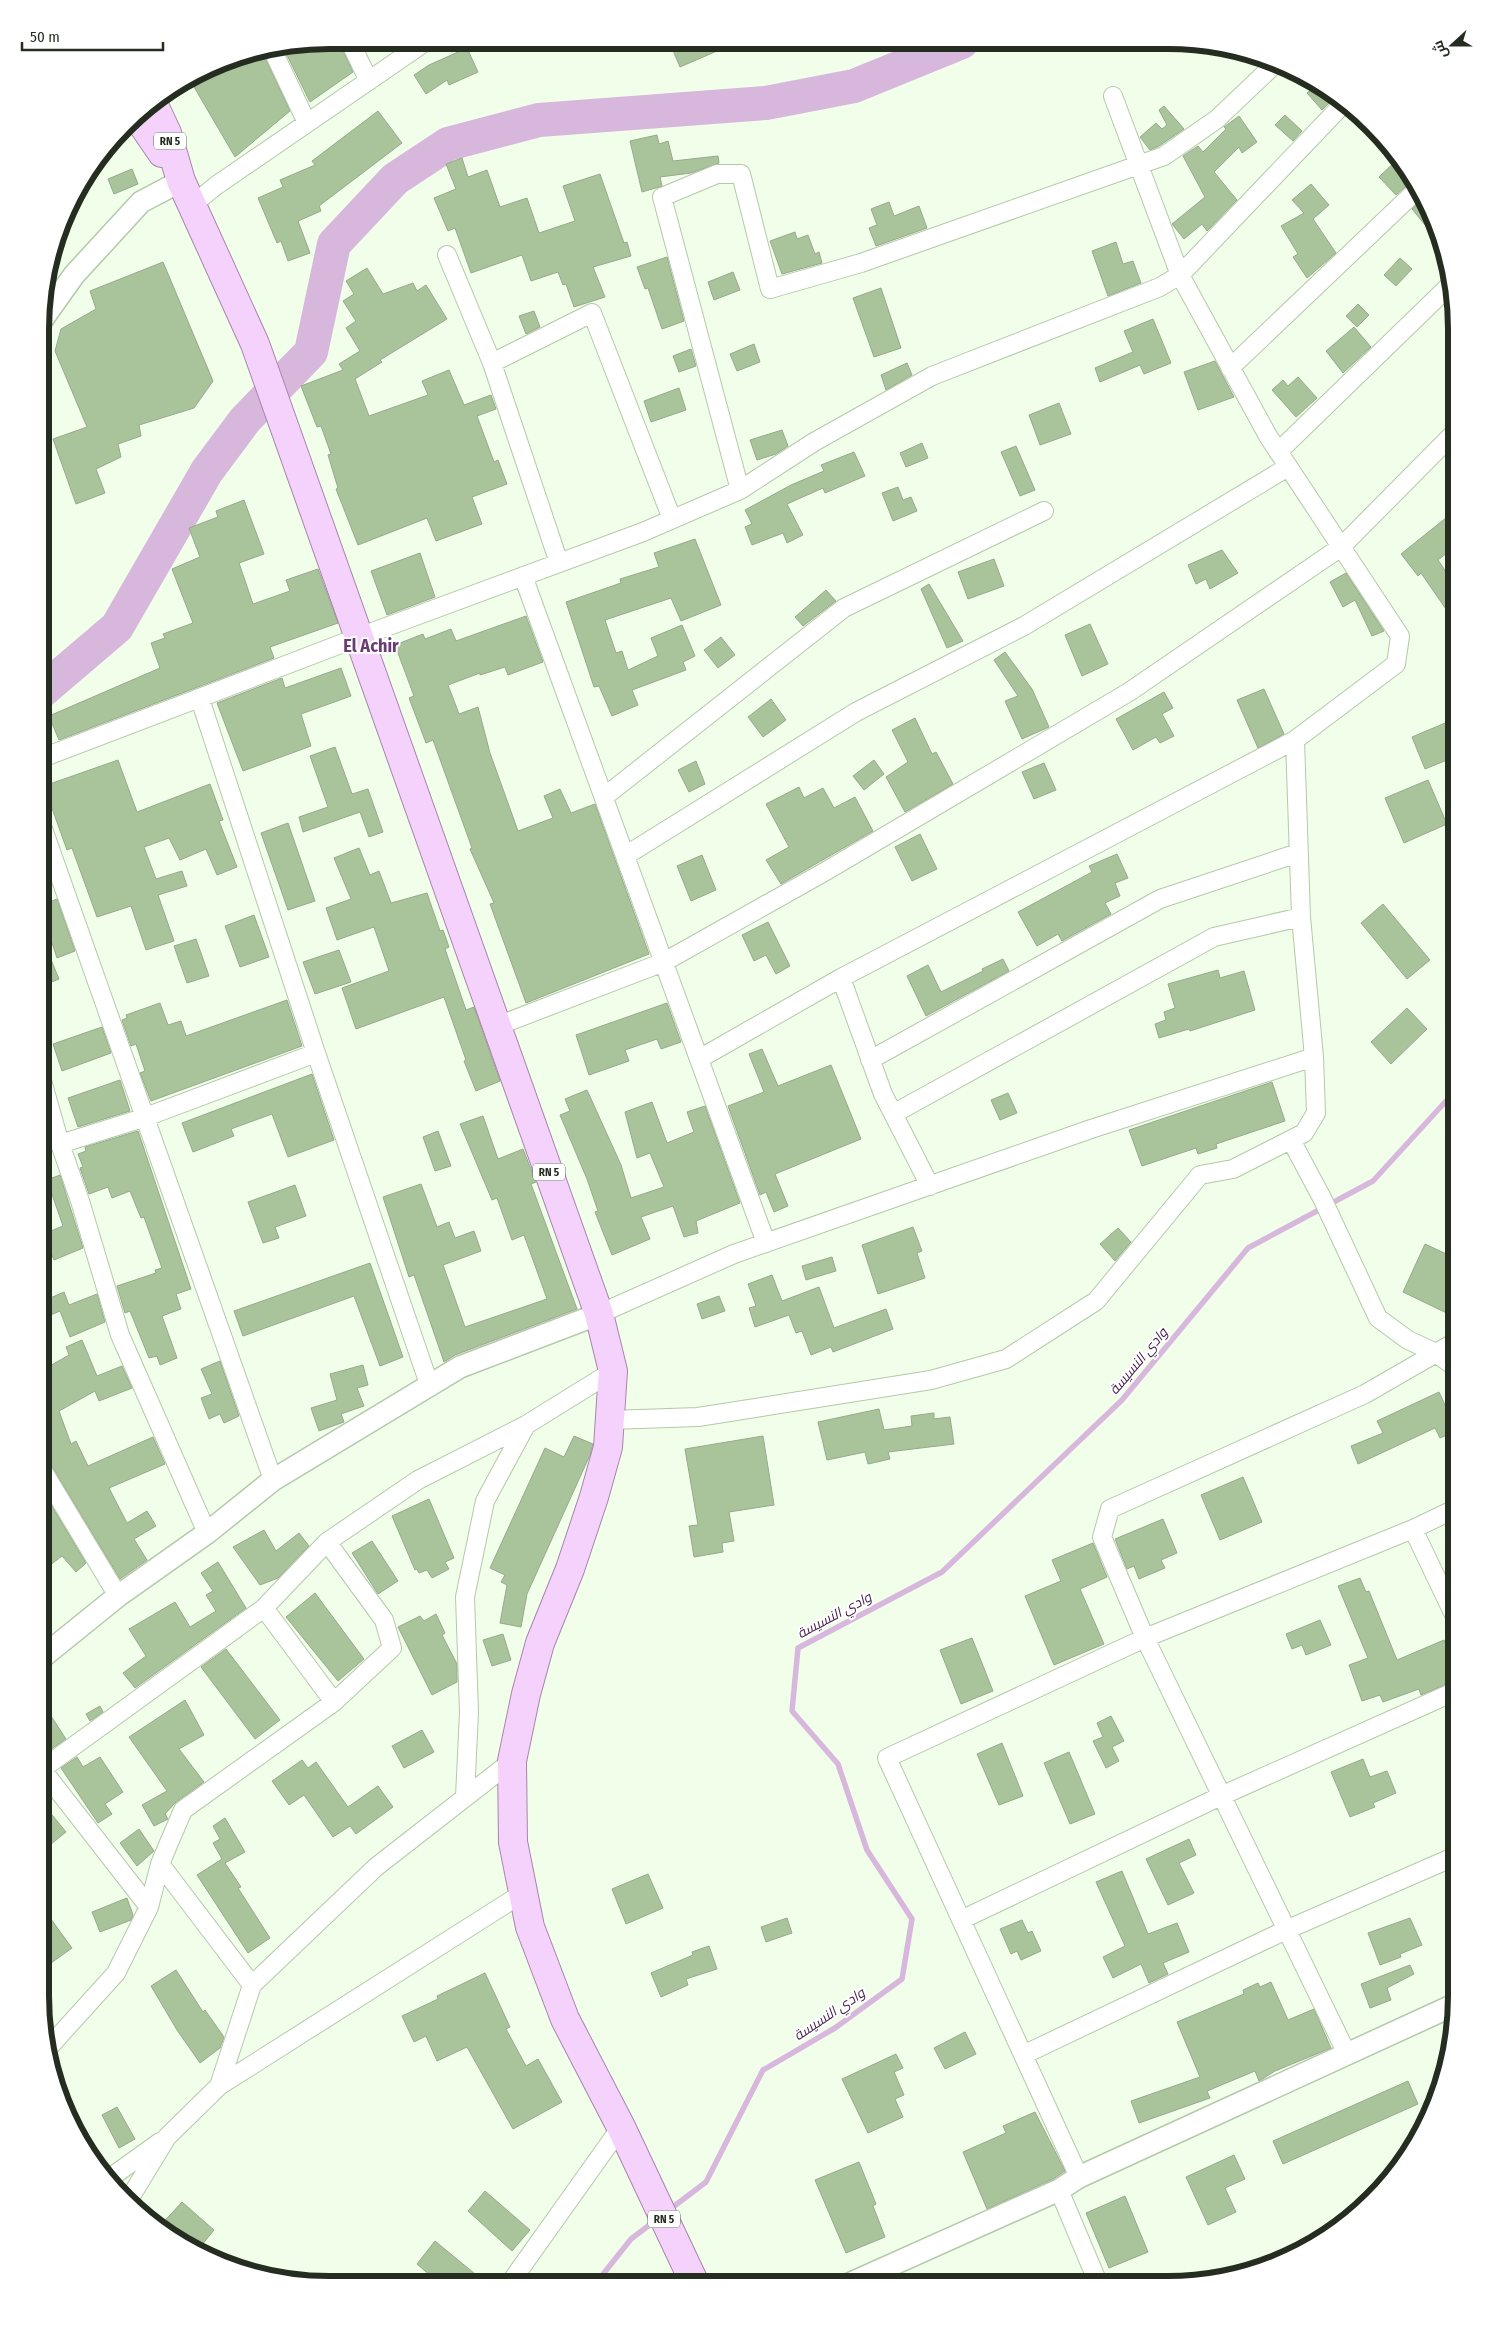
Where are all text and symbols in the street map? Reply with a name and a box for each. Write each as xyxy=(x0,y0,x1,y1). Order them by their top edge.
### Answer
scale bar xyxy=(22,20,164,52)
north arrow xyxy=(1427,20,1477,70)
text: 50 m xyxy=(30,28,60,46)
text: ش xyxy=(1429,38,1451,61)
road number: RN 5 xyxy=(154,132,186,150)
district label: El Achir xyxy=(343,635,399,657)
road number: RN 5 xyxy=(533,1164,565,1180)
water label: وادي النسيسة xyxy=(1106,1323,1174,1400)
water label: وادي النسيسة xyxy=(794,1588,877,1645)
water label: وادي النسيسة xyxy=(791,1984,871,2047)
road number: RN 5 xyxy=(648,2210,680,2228)

